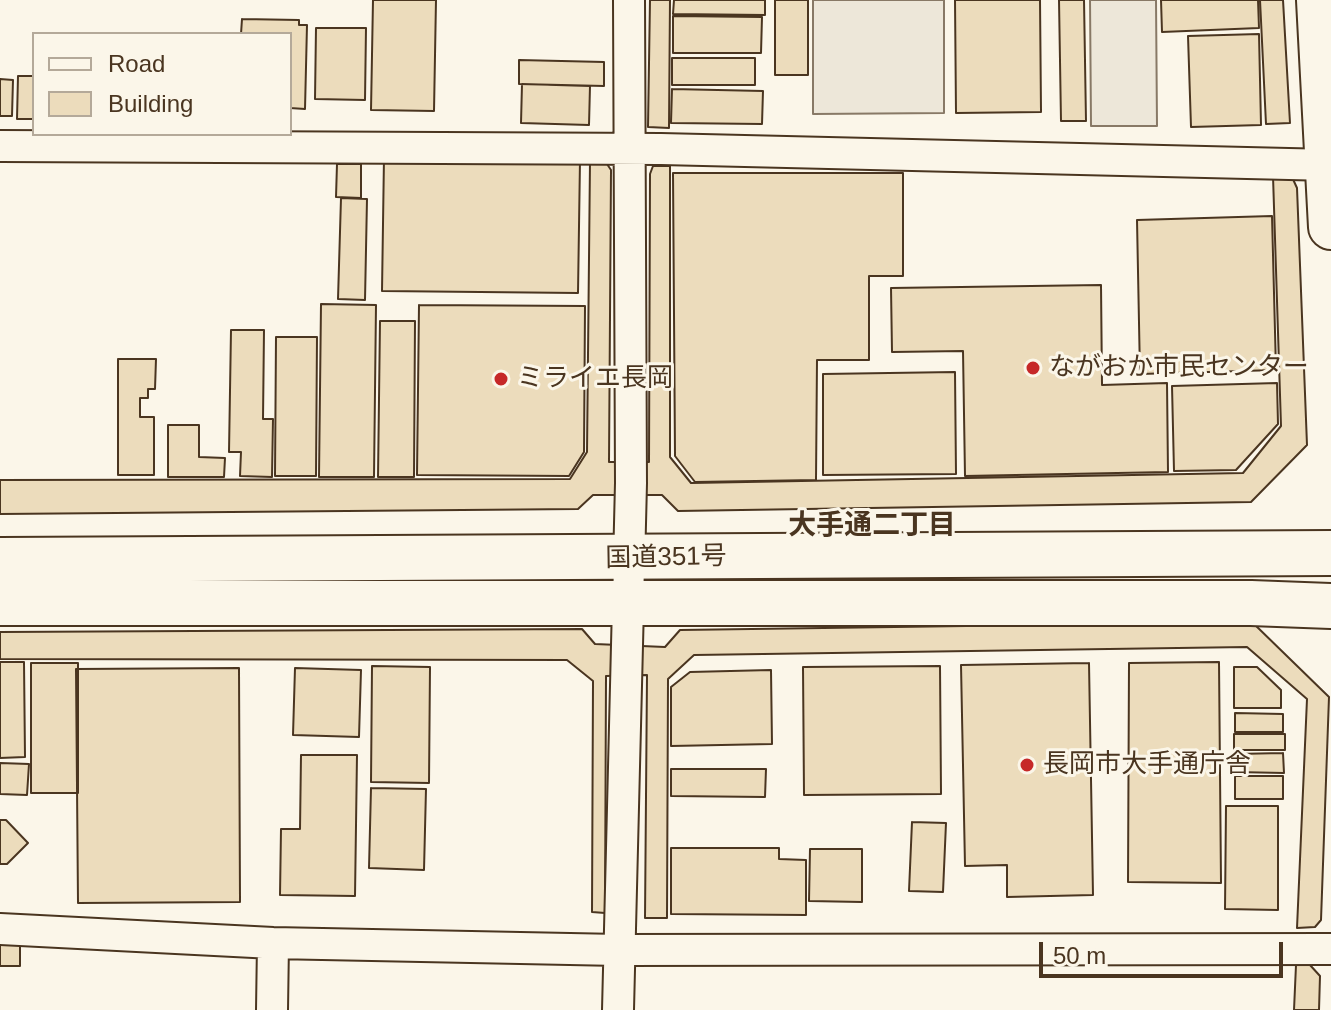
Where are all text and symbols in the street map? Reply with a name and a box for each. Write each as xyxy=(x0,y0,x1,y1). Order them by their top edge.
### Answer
legend xyxy=(32,32,292,136)
text: Road xyxy=(108,50,165,77)
text: Building xyxy=(108,90,193,117)
place label: ながおか市民センター xyxy=(1049,352,1309,384)
marker: ながおか市民センター xyxy=(1024,359,1042,377)
place label: ミライエ長岡 xyxy=(517,363,673,395)
marker: ミライエ長岡 xyxy=(492,370,510,388)
district label: 大手通二丁目 xyxy=(788,509,956,543)
street label: 国道351号 xyxy=(605,541,727,575)
place label: 長岡市大手通庁舎 xyxy=(1043,749,1251,781)
marker: 長岡市大手通庁舎 xyxy=(1018,756,1036,774)
scale bar xyxy=(1043,926,1287,976)
text: 50 m xyxy=(1053,942,1106,969)

